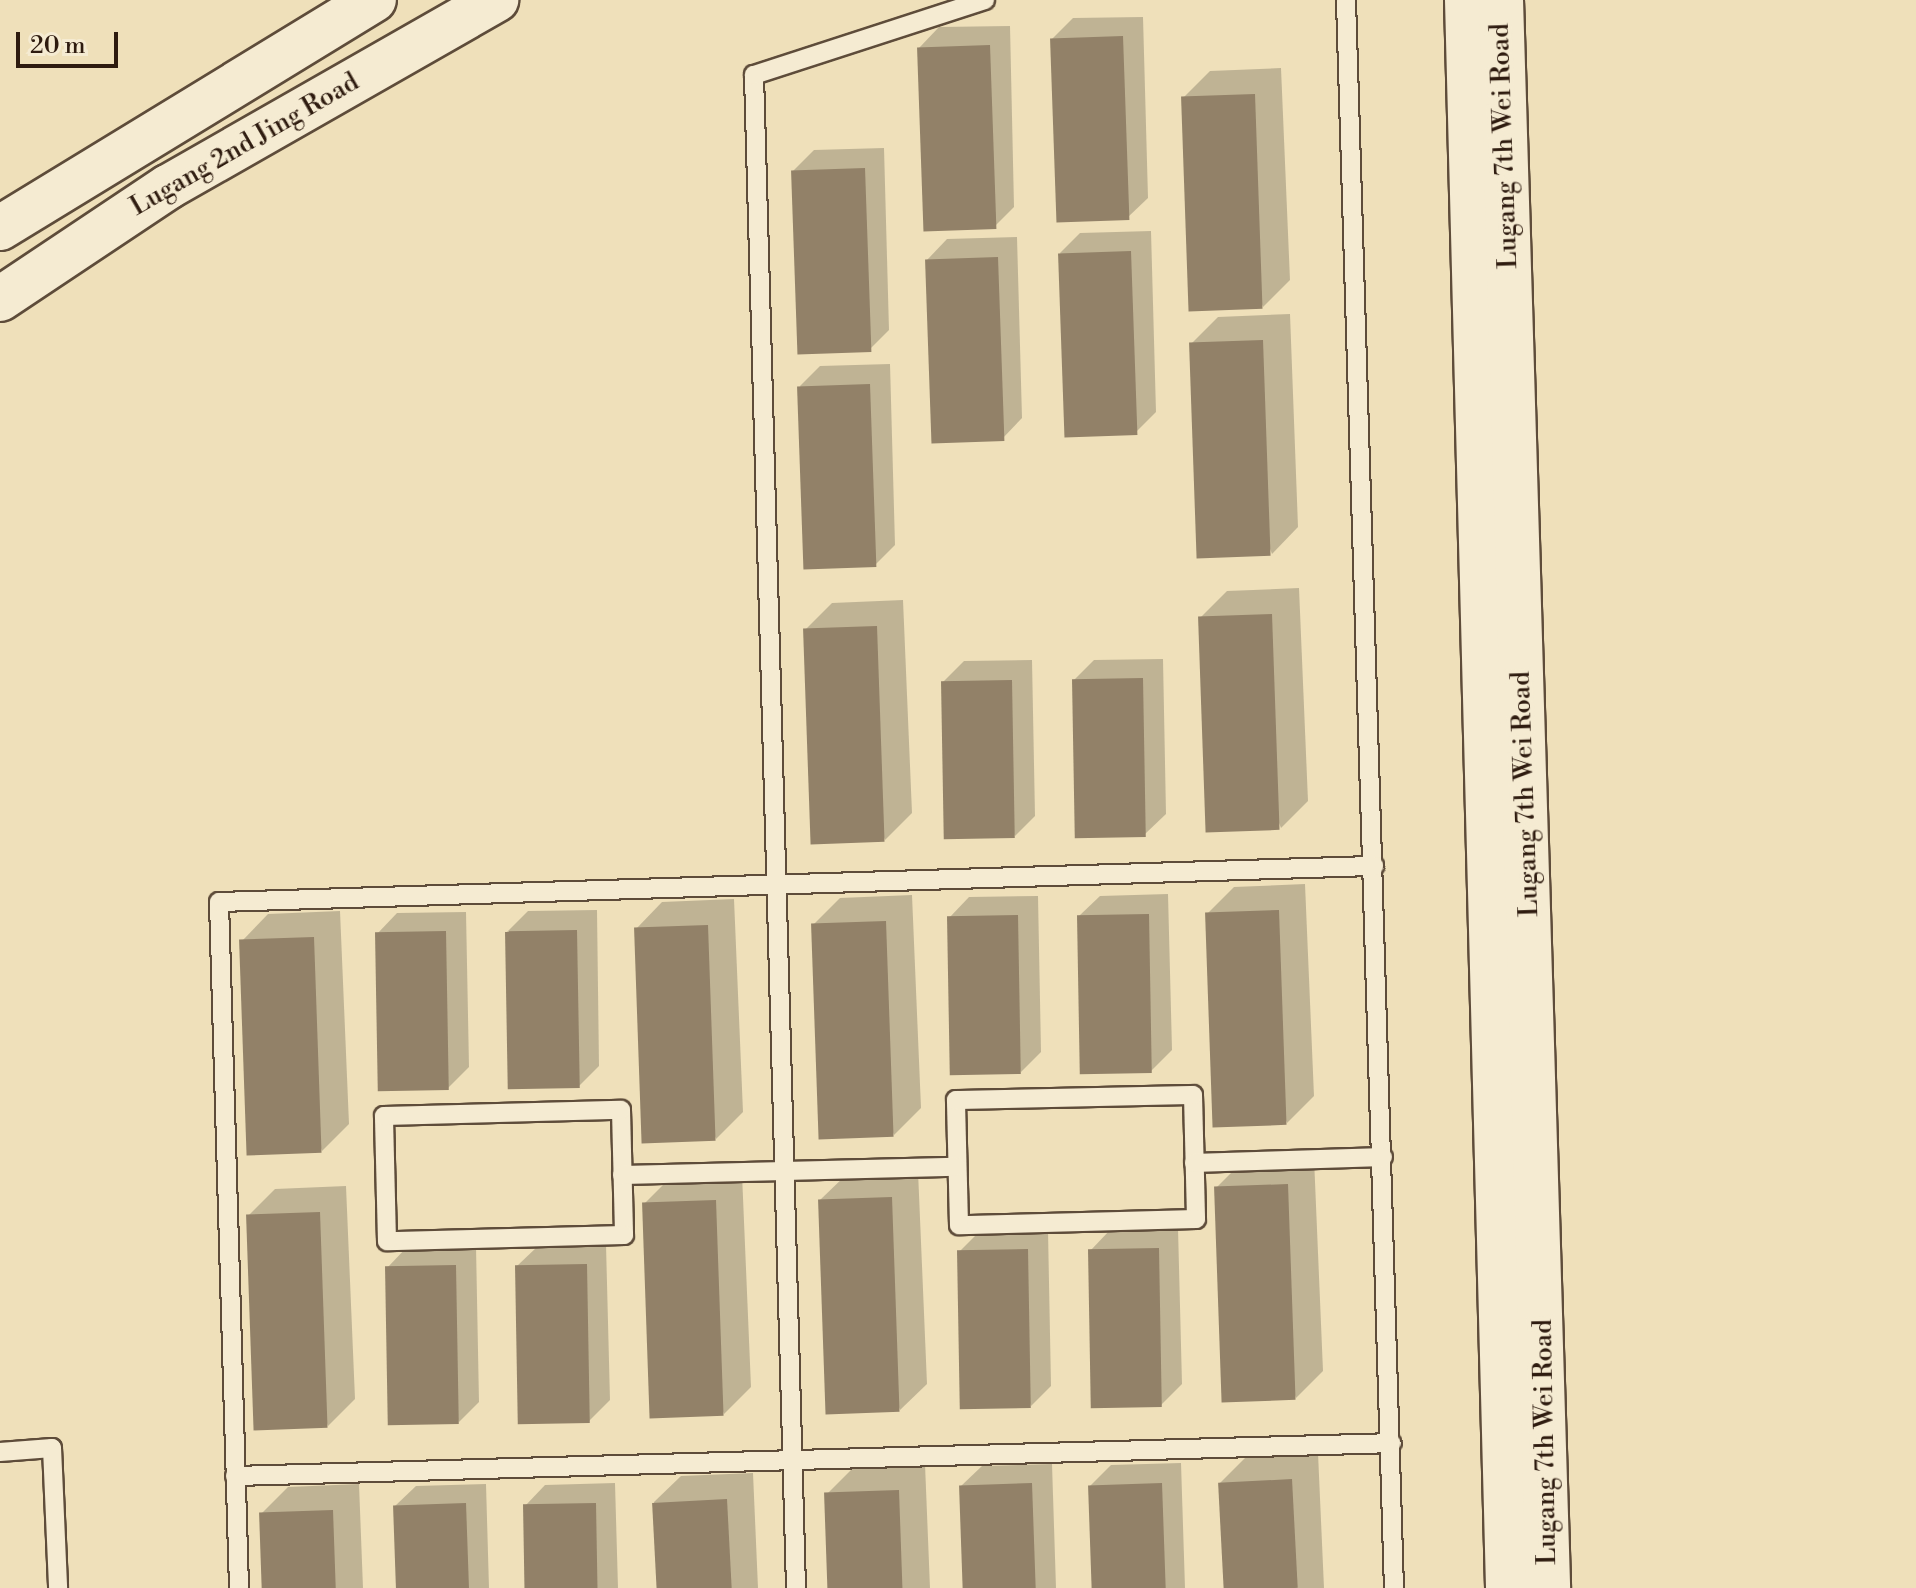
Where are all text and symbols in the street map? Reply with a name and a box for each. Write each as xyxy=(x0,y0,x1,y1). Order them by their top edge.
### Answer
scale bar xyxy=(20,16,122,66)
street label: Lugang 7th Wei Road xyxy=(1485,23,1525,269)
text: 20 m xyxy=(30,31,86,61)
street label: Lugang 2nd Jing Road xyxy=(125,67,365,223)
street label: Lugang 7th Wei Road xyxy=(1506,671,1546,917)
street label: Lugang 7th Wei Road xyxy=(1528,1319,1564,1565)

